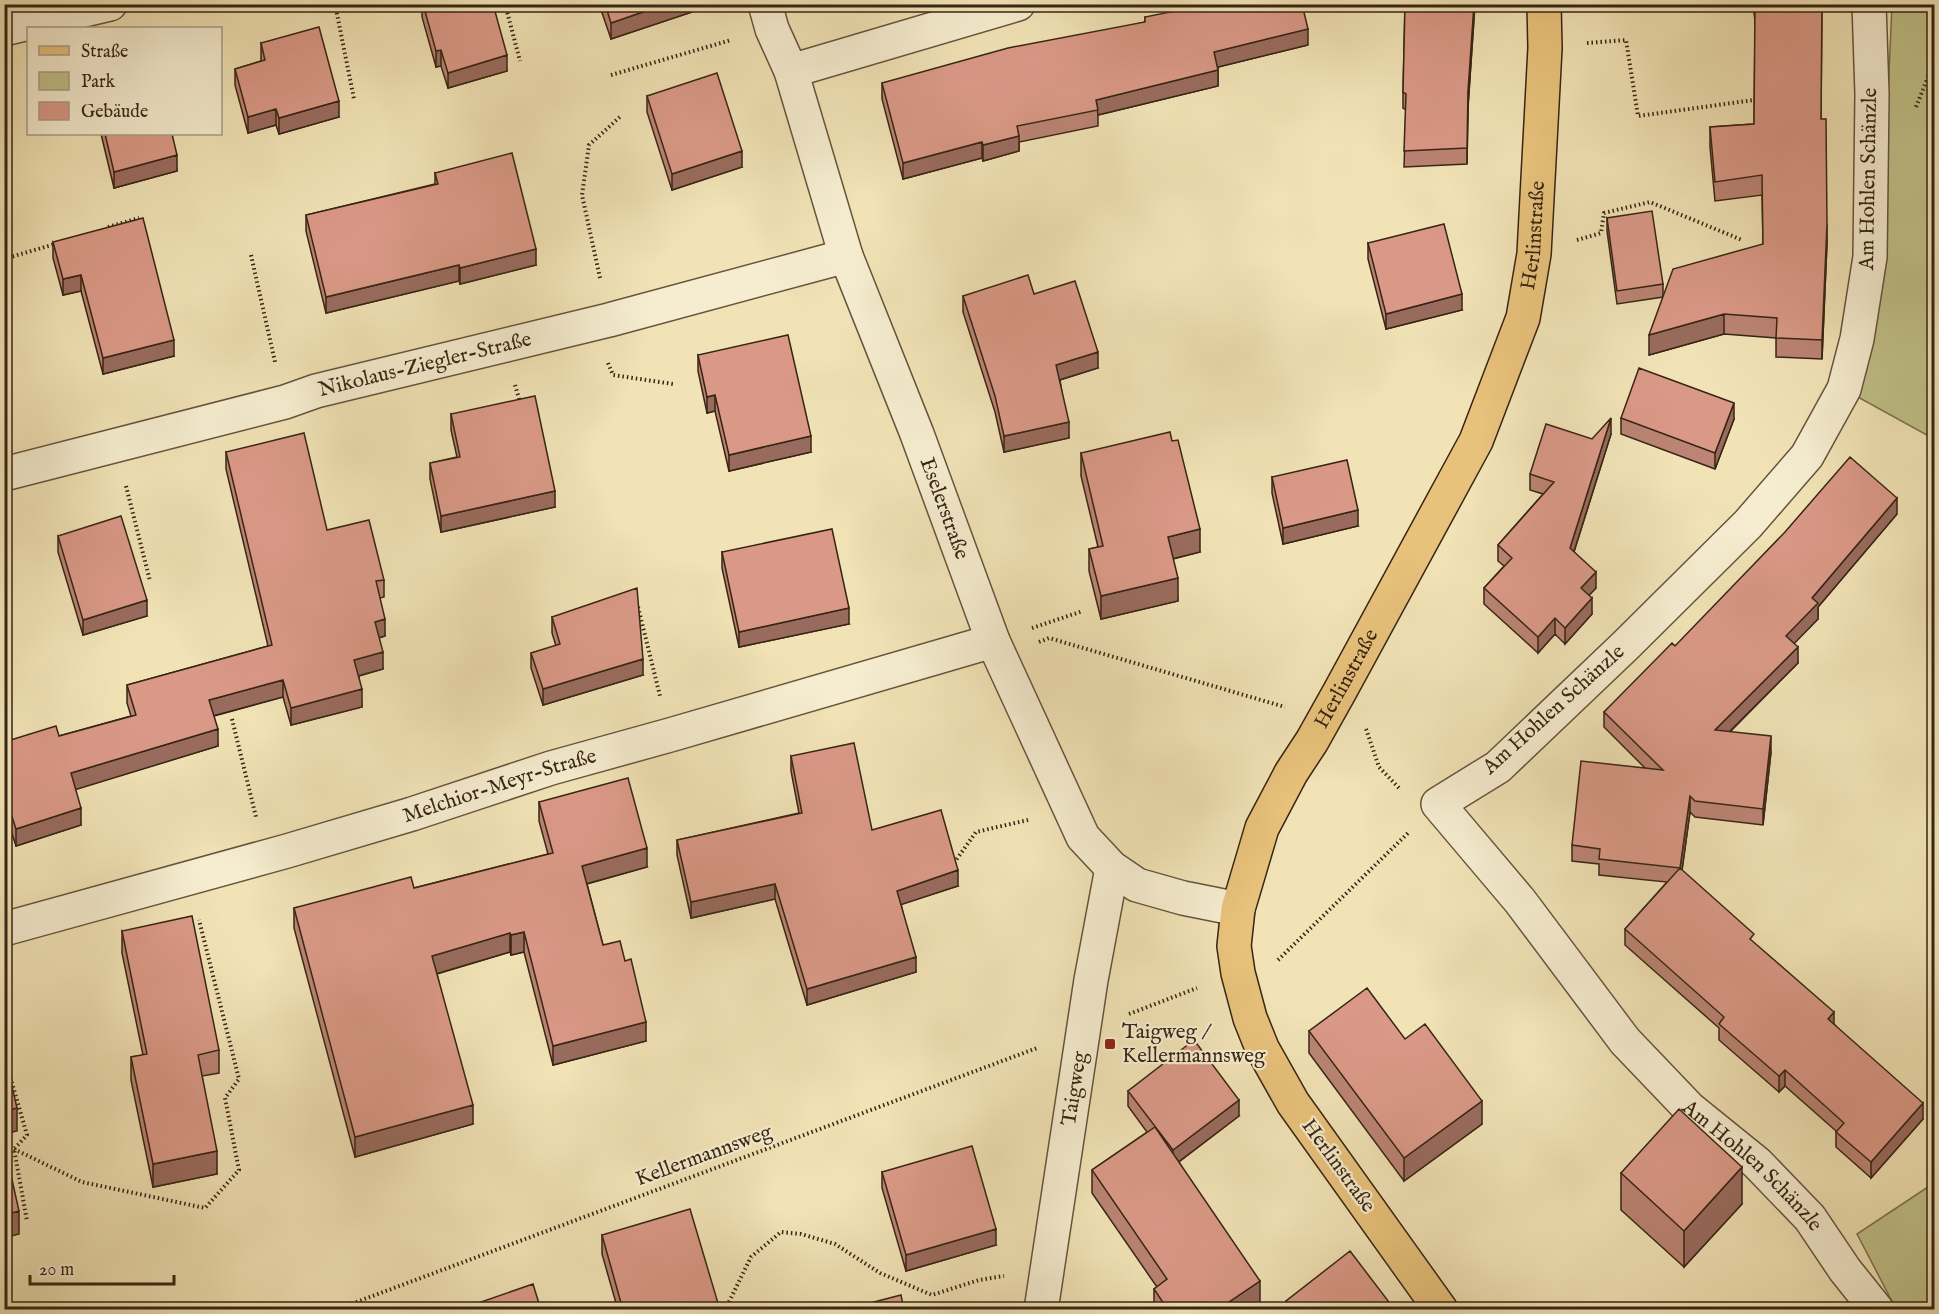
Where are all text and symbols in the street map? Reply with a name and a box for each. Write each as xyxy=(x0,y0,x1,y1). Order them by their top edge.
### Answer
legend xyxy=(27,27,222,135)
text: Straße xyxy=(81,41,128,64)
text: Park xyxy=(81,71,116,94)
street label: Am Hohlen Schänzle xyxy=(1854,87,1884,271)
text: Gebäude xyxy=(81,101,148,124)
street label: Herlinstraße xyxy=(1515,180,1551,292)
street label: Nikolaus-Ziegler-Straße xyxy=(316,326,534,403)
street label: Eselerstraße xyxy=(913,454,975,563)
street label: Herlinstraße xyxy=(1308,624,1385,733)
street label: Am Hohlen Schänzle xyxy=(1476,639,1631,782)
street label: Melchior-Meyr-Straße xyxy=(399,742,600,830)
place label: Taigweg / Kellermannsweg xyxy=(1122,1019,1266,1070)
marker: Taigweg / Kellermannsweg xyxy=(1103,1037,1117,1051)
street label: Taigweg xyxy=(1056,1049,1094,1128)
street label: Am Hohlen Schänzle xyxy=(1676,1093,1829,1237)
street label: Herlinstraße xyxy=(1295,1114,1381,1219)
street label: Kellermannsweg xyxy=(632,1119,777,1193)
scale bar xyxy=(30,1248,174,1286)
text: 20 m xyxy=(39,1259,74,1282)

